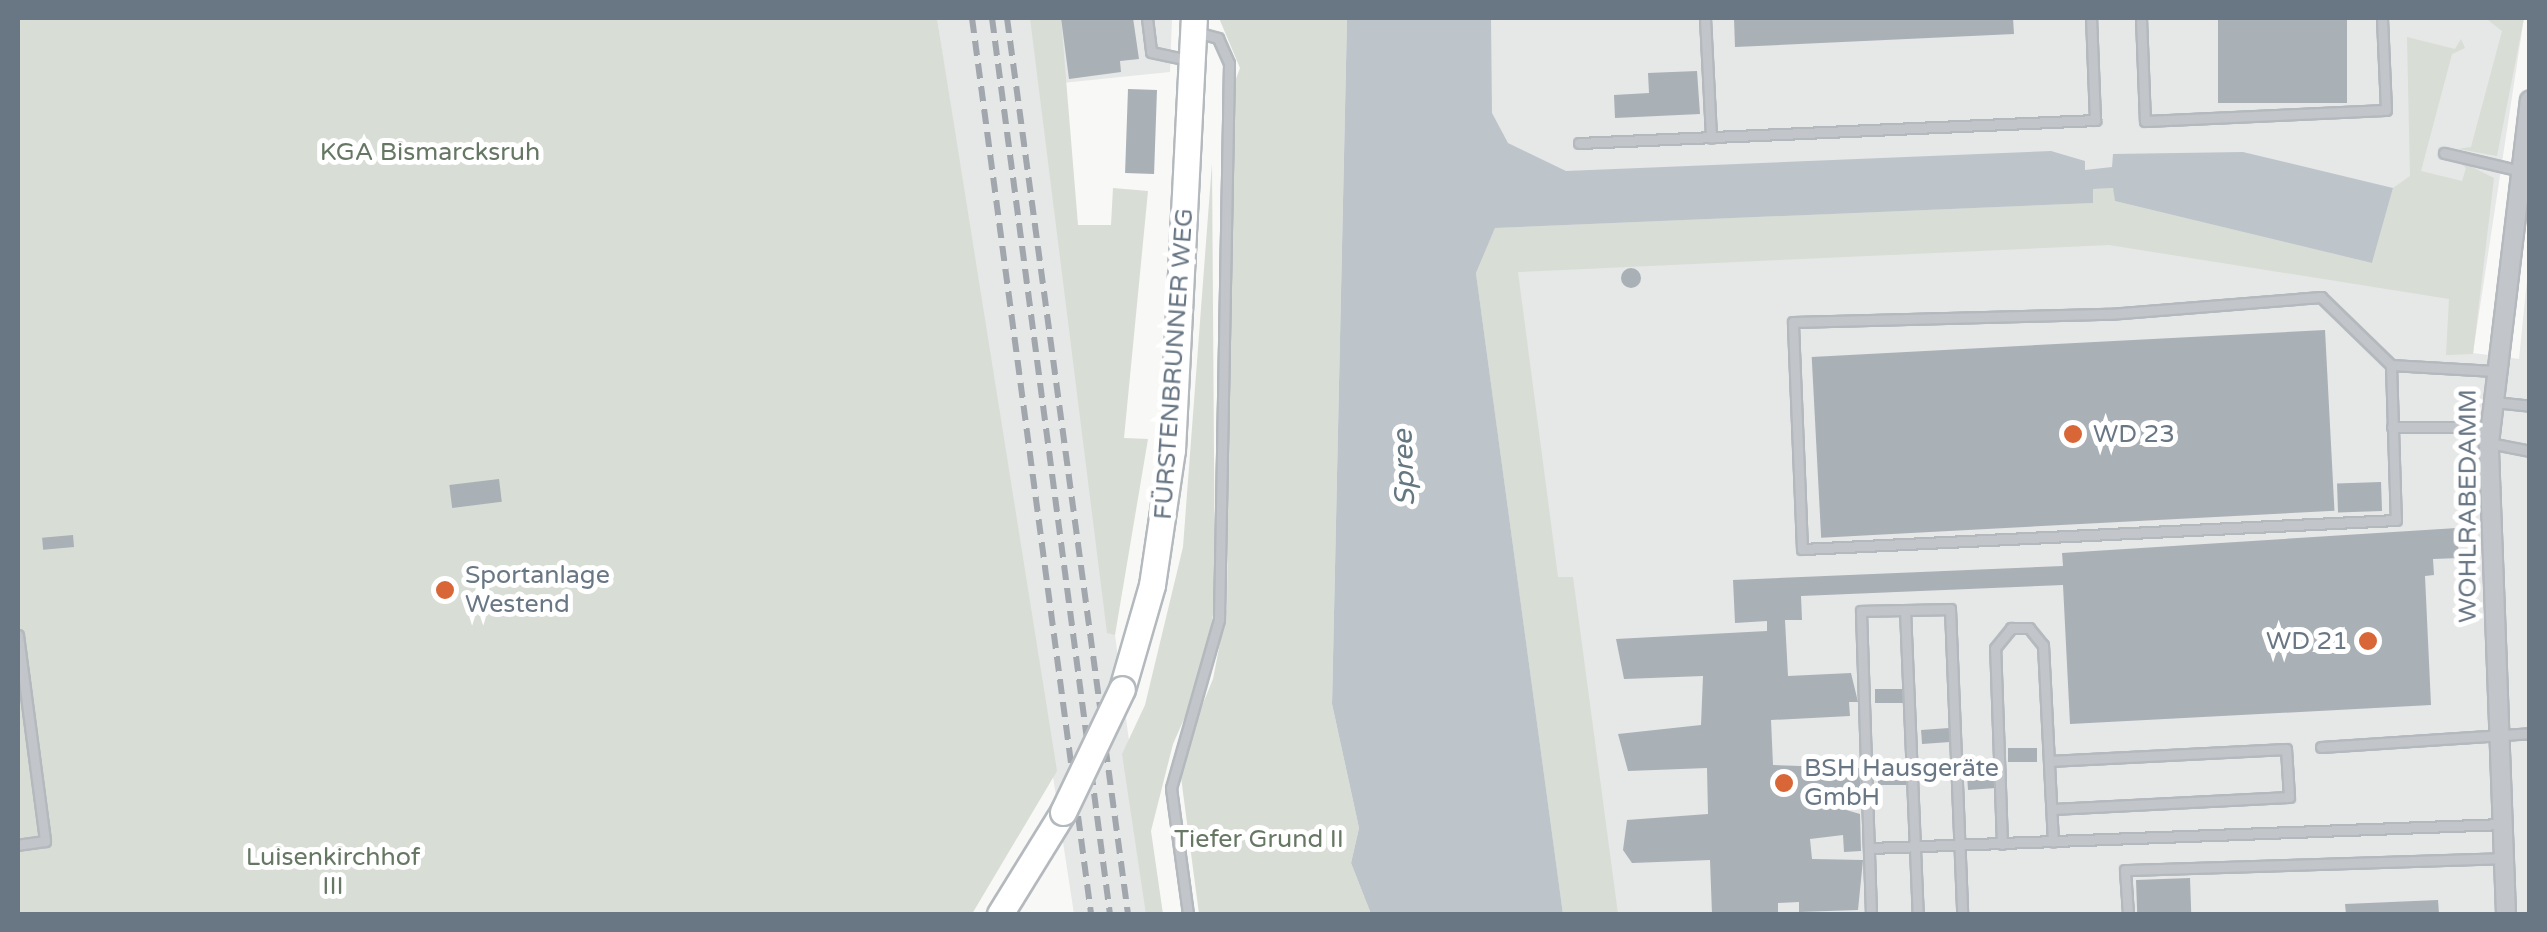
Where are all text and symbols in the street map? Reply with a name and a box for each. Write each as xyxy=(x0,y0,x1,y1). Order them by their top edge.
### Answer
park label: KGA Bismarcksruh xyxy=(320,137,540,167)
street label: FÜRSTENBRUNNER WEG xyxy=(1148,207,1200,521)
street label: WOHLRABEDAMM xyxy=(2453,389,2483,623)
place label: WD 23 xyxy=(2093,419,2175,449)
marker: WD 23 xyxy=(2062,423,2084,445)
water label: Spree xyxy=(1386,429,1422,507)
place label: Sportanlage Westend xyxy=(465,561,610,620)
marker: Sportanlage Westend xyxy=(434,579,456,601)
place label: WD 21 xyxy=(2266,626,2348,656)
marker: WD 21 xyxy=(2357,630,2379,652)
place label: BSH Hausgeräte GmbH xyxy=(1804,754,1999,813)
marker: BSH Hausgeräte GmbH xyxy=(1773,772,1795,794)
park label: Tiefer Grund II xyxy=(1174,824,1344,854)
park label: Luisenkirchhof III xyxy=(246,843,420,902)

